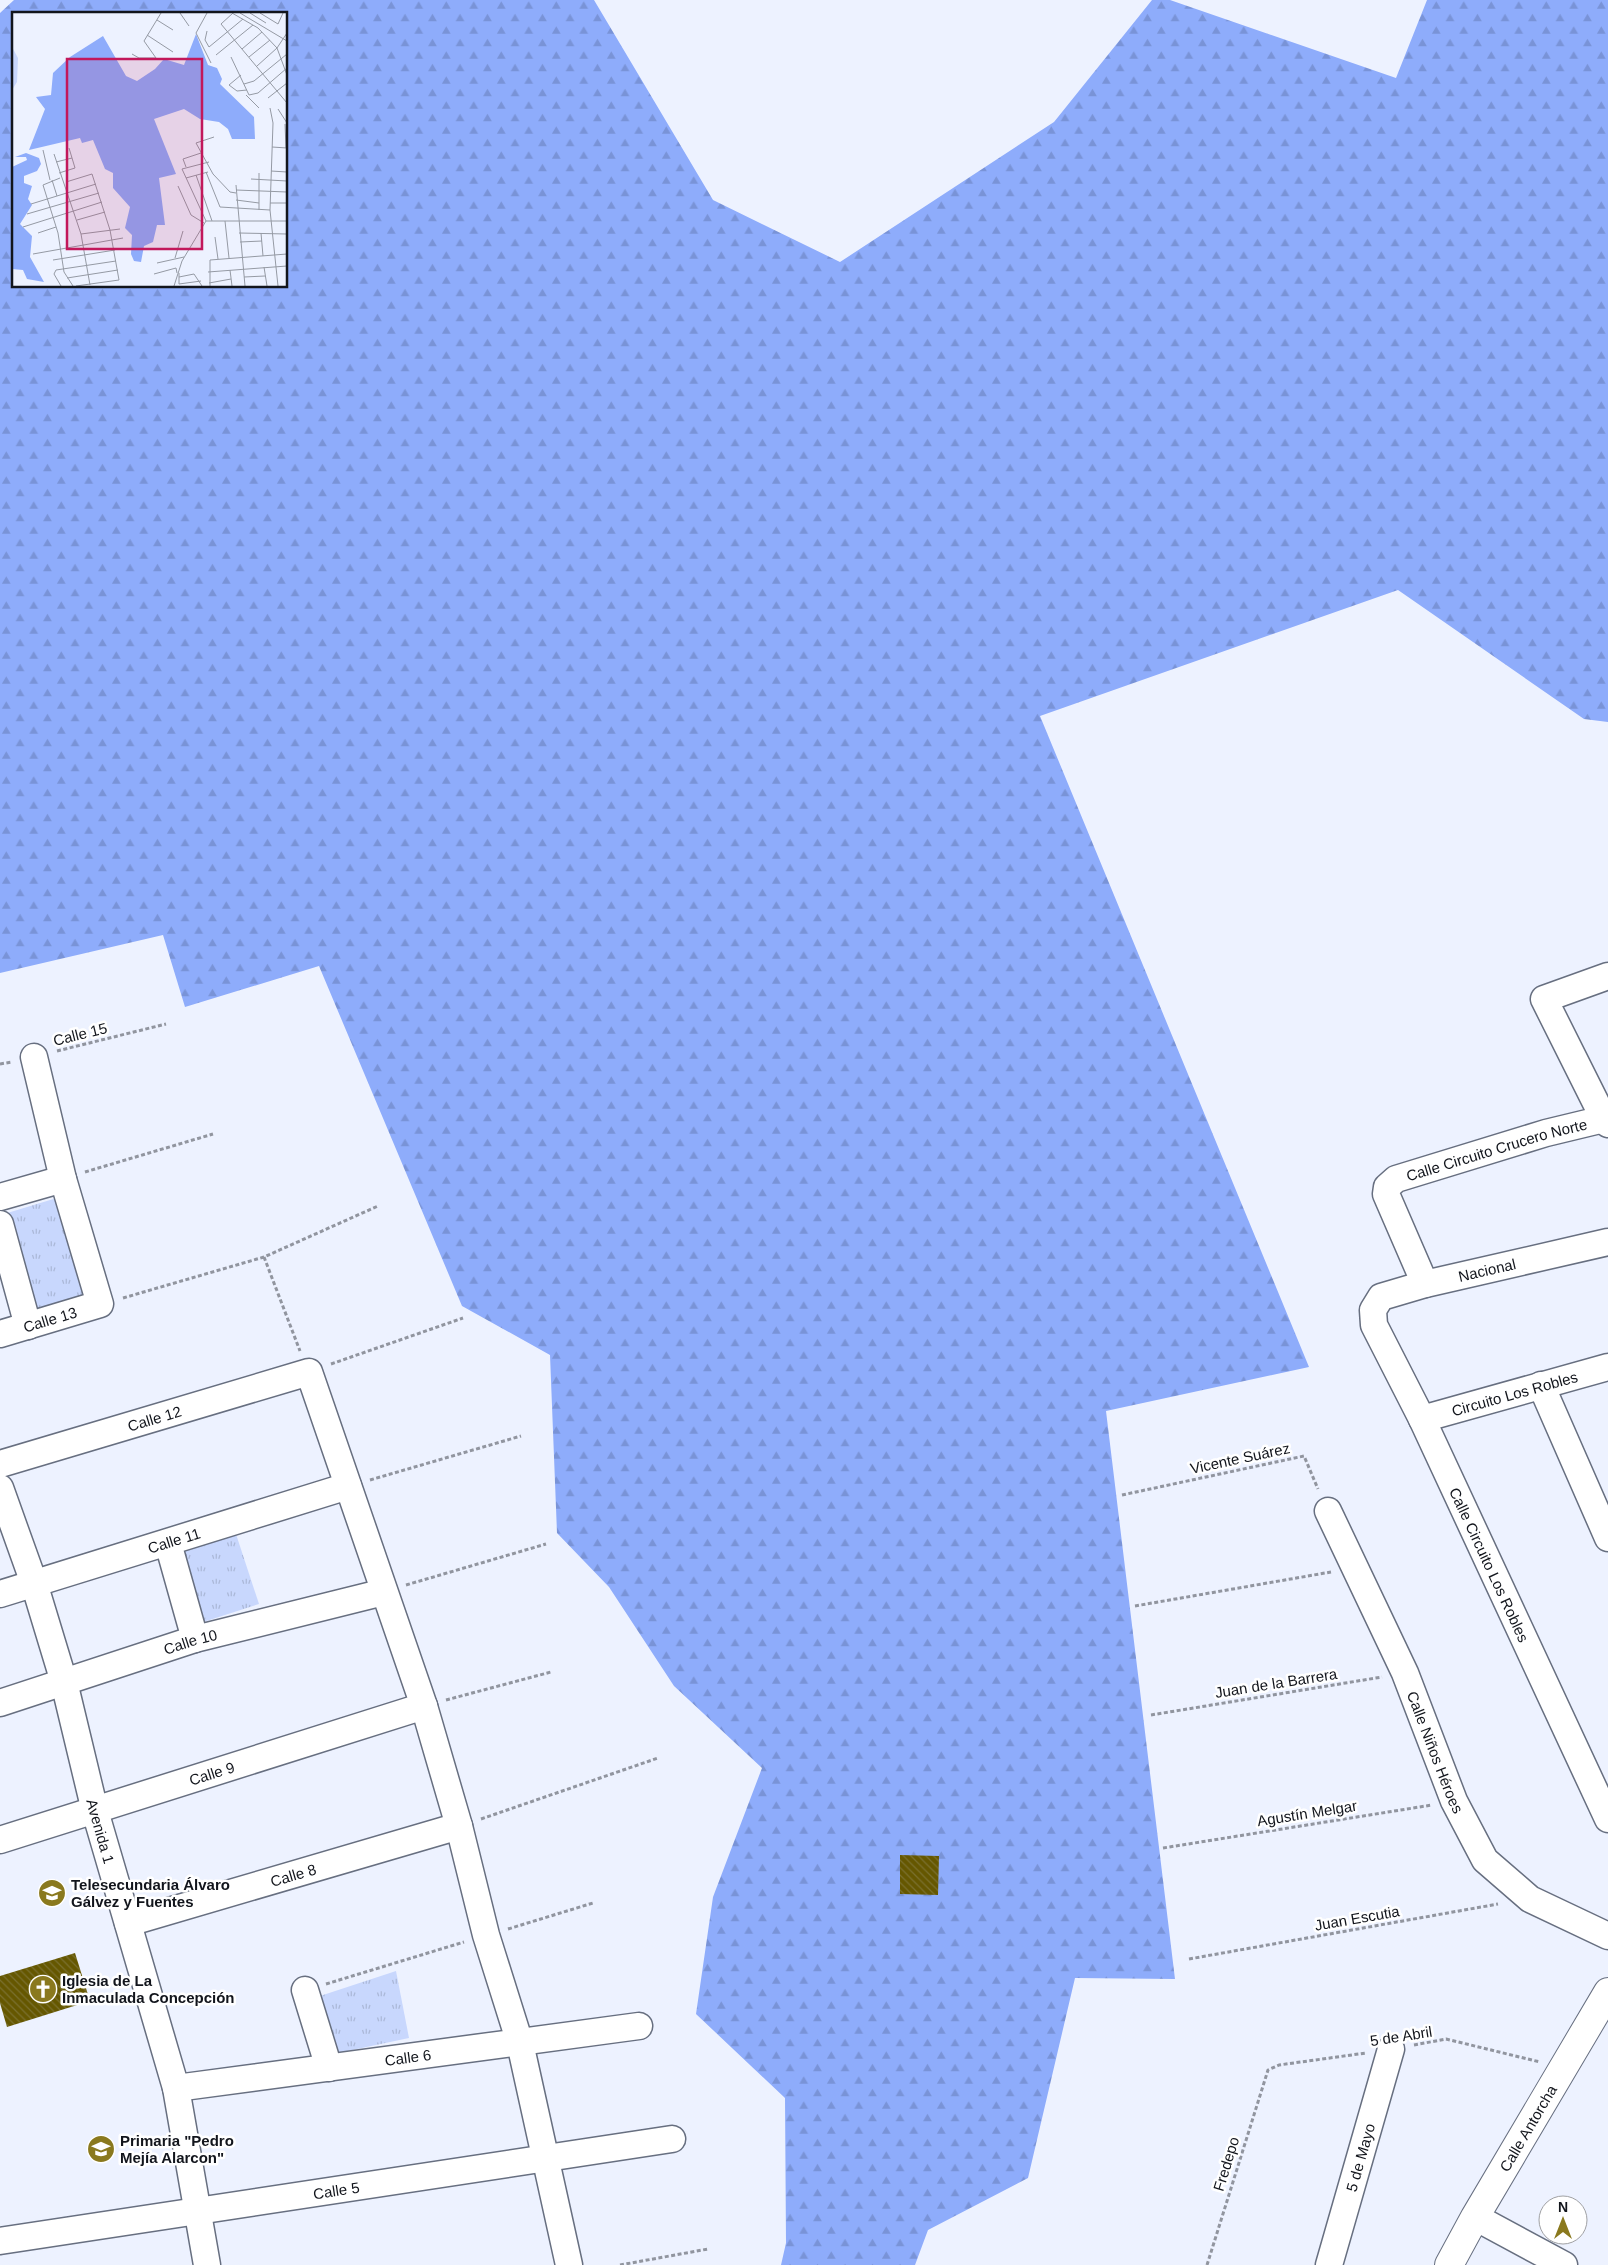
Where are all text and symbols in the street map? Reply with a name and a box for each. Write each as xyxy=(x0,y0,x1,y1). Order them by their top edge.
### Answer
inset map xyxy=(12,12,288,288)
street label: Calle 15 xyxy=(51,1019,109,1049)
street label: Calle Circuito Crucero Norte xyxy=(1404,1115,1589,1184)
street label: Nacional xyxy=(1457,1255,1517,1285)
street label: Calle 13 xyxy=(21,1303,79,1335)
street label: Circuito Los Robles xyxy=(1449,1367,1579,1419)
street label: Calle 12 xyxy=(125,1402,183,1434)
street label: Vicente Suárez xyxy=(1189,1439,1291,1477)
street label: Calle Circuito Los Robles xyxy=(1446,1485,1533,1645)
street label: Calle 11 xyxy=(146,1524,202,1556)
street label: Calle 10 xyxy=(161,1625,219,1657)
street label: Juan de la Barrera xyxy=(1214,1665,1339,1701)
street label: Calle Niños Héroes xyxy=(1404,1689,1467,1816)
street label: Calle 9 xyxy=(187,1758,237,1788)
street label: Avenida 1 xyxy=(84,1797,118,1865)
street label: Agustín Melgar xyxy=(1256,1797,1358,1829)
street label: Calle 8 xyxy=(268,1860,318,1889)
place label: Telesecundaria Álvaro Gálvez y Fuentes xyxy=(71,1876,230,1910)
school or university icon: Telesecundaria Álvaro Gálvez y Fuentes xyxy=(37,1878,67,1908)
street label: Juan Escutia xyxy=(1313,1902,1401,1934)
place label: Iglesia de La Inmaculada Concepción xyxy=(62,1972,235,2006)
church icon: Iglesia de La Inmaculada Concepción xyxy=(28,1974,58,2004)
street label: 5 de Abril xyxy=(1369,2023,1433,2049)
street label: Calle 6 xyxy=(384,2045,432,2068)
street label: Calle Antorcha xyxy=(1495,2081,1560,2174)
street label: 5 de Mayo xyxy=(1342,2121,1378,2193)
place label: Primaria "Pedro Mejía Alarcon" xyxy=(120,2132,234,2166)
school or university icon: Primaria "Pedro Mejía Alarcon" xyxy=(86,2134,116,2164)
street label: Fredepo xyxy=(1210,2135,1242,2193)
street label: Calle 5 xyxy=(312,2178,361,2202)
north arrow xyxy=(1538,2195,1588,2245)
text: N xyxy=(1558,2199,1568,2215)

